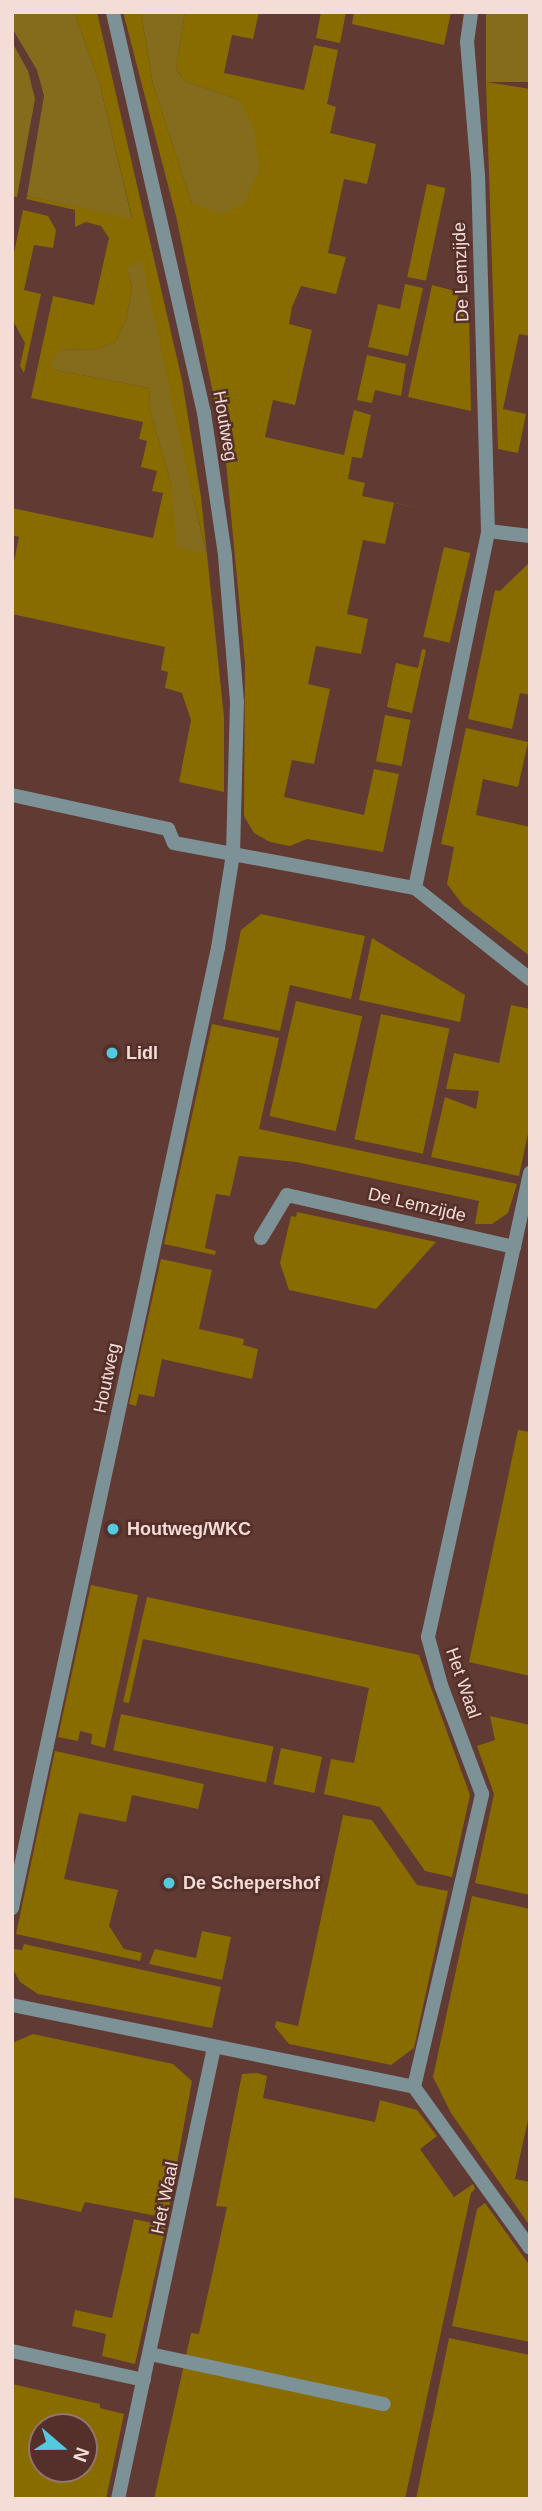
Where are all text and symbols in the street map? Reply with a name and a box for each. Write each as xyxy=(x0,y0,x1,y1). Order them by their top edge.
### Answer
street label: De Lemzijde xyxy=(448,222,474,322)
street label: Houtweg xyxy=(208,389,242,463)
place label: Lidl xyxy=(126,1042,158,1064)
marker: Lidl xyxy=(104,1045,120,1061)
street label: De Lemzijde xyxy=(366,1183,468,1227)
street label: Houtweg xyxy=(89,1341,125,1415)
place label: Houtweg/WKC xyxy=(127,1518,251,1540)
marker: Houtweg/WKC xyxy=(105,1521,121,1537)
street label: Het Waal xyxy=(441,1645,485,1721)
place label: De Schepershof xyxy=(183,1872,320,1894)
marker: De Schepershof xyxy=(161,1875,177,1891)
street label: Het Waal xyxy=(147,2160,183,2236)
north arrow xyxy=(28,2413,98,2483)
text: N xyxy=(69,2445,94,2465)

